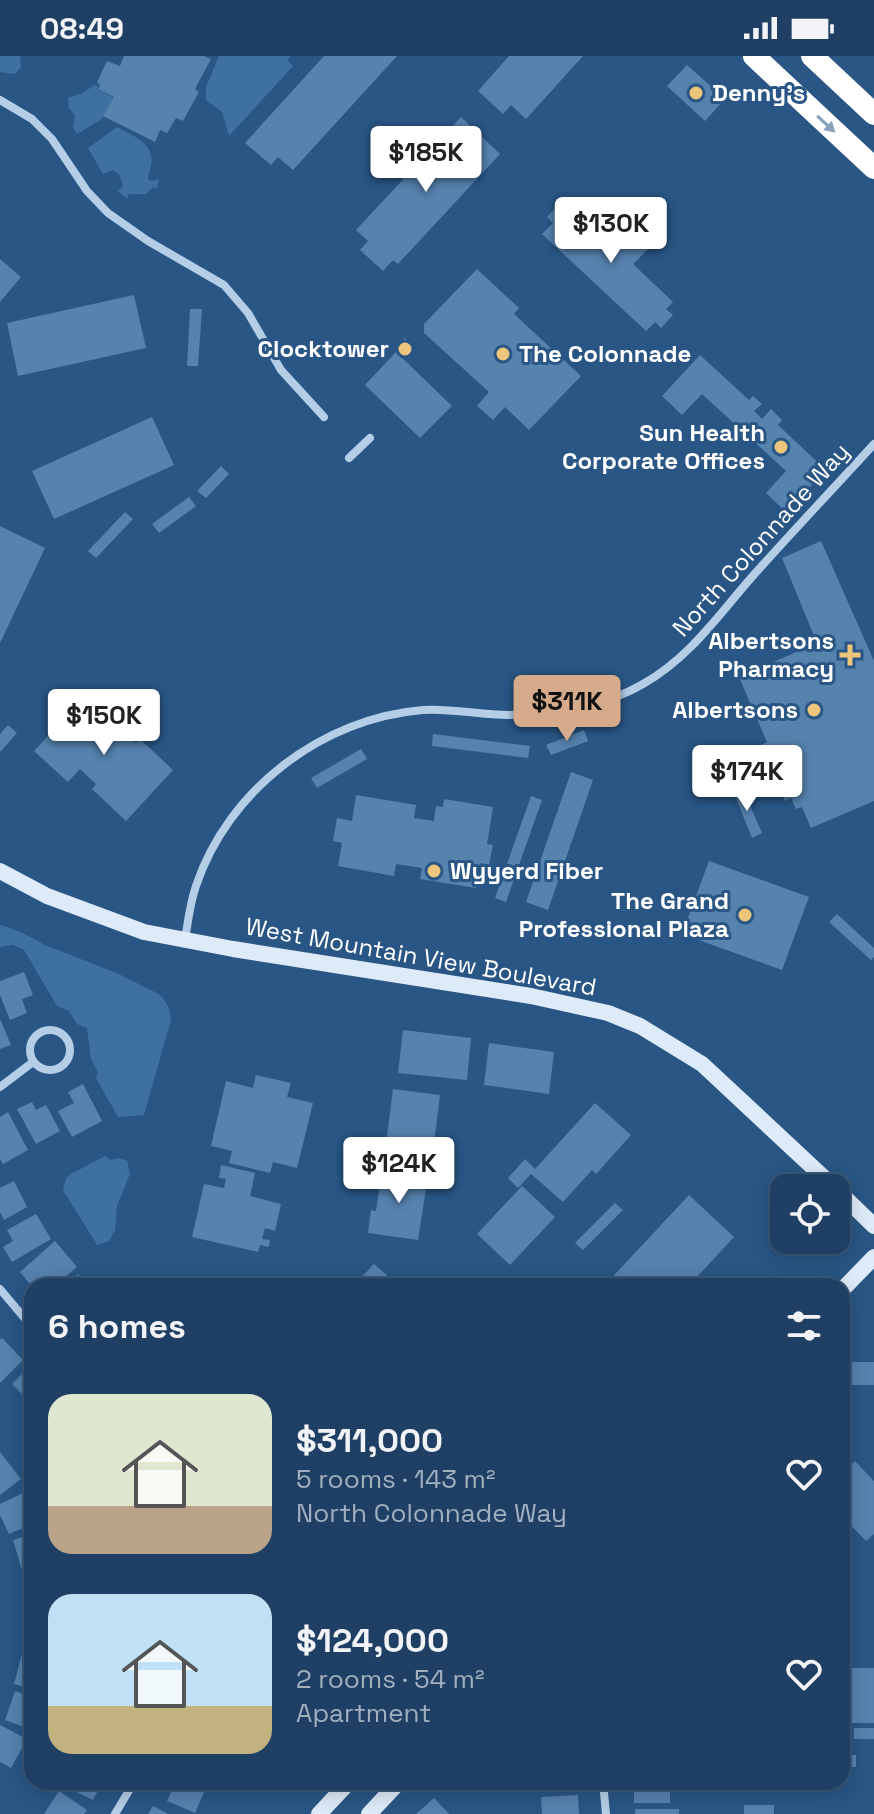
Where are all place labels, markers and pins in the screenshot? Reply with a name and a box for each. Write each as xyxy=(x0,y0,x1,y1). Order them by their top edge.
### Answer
place label: Denny's xyxy=(712,77,805,108)
marker: Denny's xyxy=(687,84,705,102)
pin: $185K xyxy=(370,126,482,194)
pin: $130K xyxy=(555,197,667,265)
place label: Clocktower xyxy=(258,333,389,364)
place label: The Colonnade xyxy=(519,338,691,369)
marker: Clocktower xyxy=(396,340,414,358)
marker: The Colonnade xyxy=(494,345,512,363)
place label: Sun Health Corporate Offices xyxy=(562,417,765,476)
marker: Sun Health Corporate Offices xyxy=(772,438,790,456)
place label: Albertsons Pharmacy xyxy=(708,625,834,684)
marker: Albertsons Pharmacy xyxy=(841,646,859,664)
pin: $311K xyxy=(511,675,623,743)
pin: $150K xyxy=(48,689,160,757)
place label: Albertsons xyxy=(672,694,798,725)
marker: Albertsons xyxy=(805,701,823,719)
pin: $174K xyxy=(691,745,803,813)
place label: Wyyerd Fiber xyxy=(450,855,603,886)
marker: Wyyerd Fiber xyxy=(425,862,443,880)
place label: The Grand Professional Plaza xyxy=(519,885,729,944)
marker: The Grand Professional Plaza xyxy=(736,906,754,924)
pin: $124K xyxy=(343,1137,455,1205)

